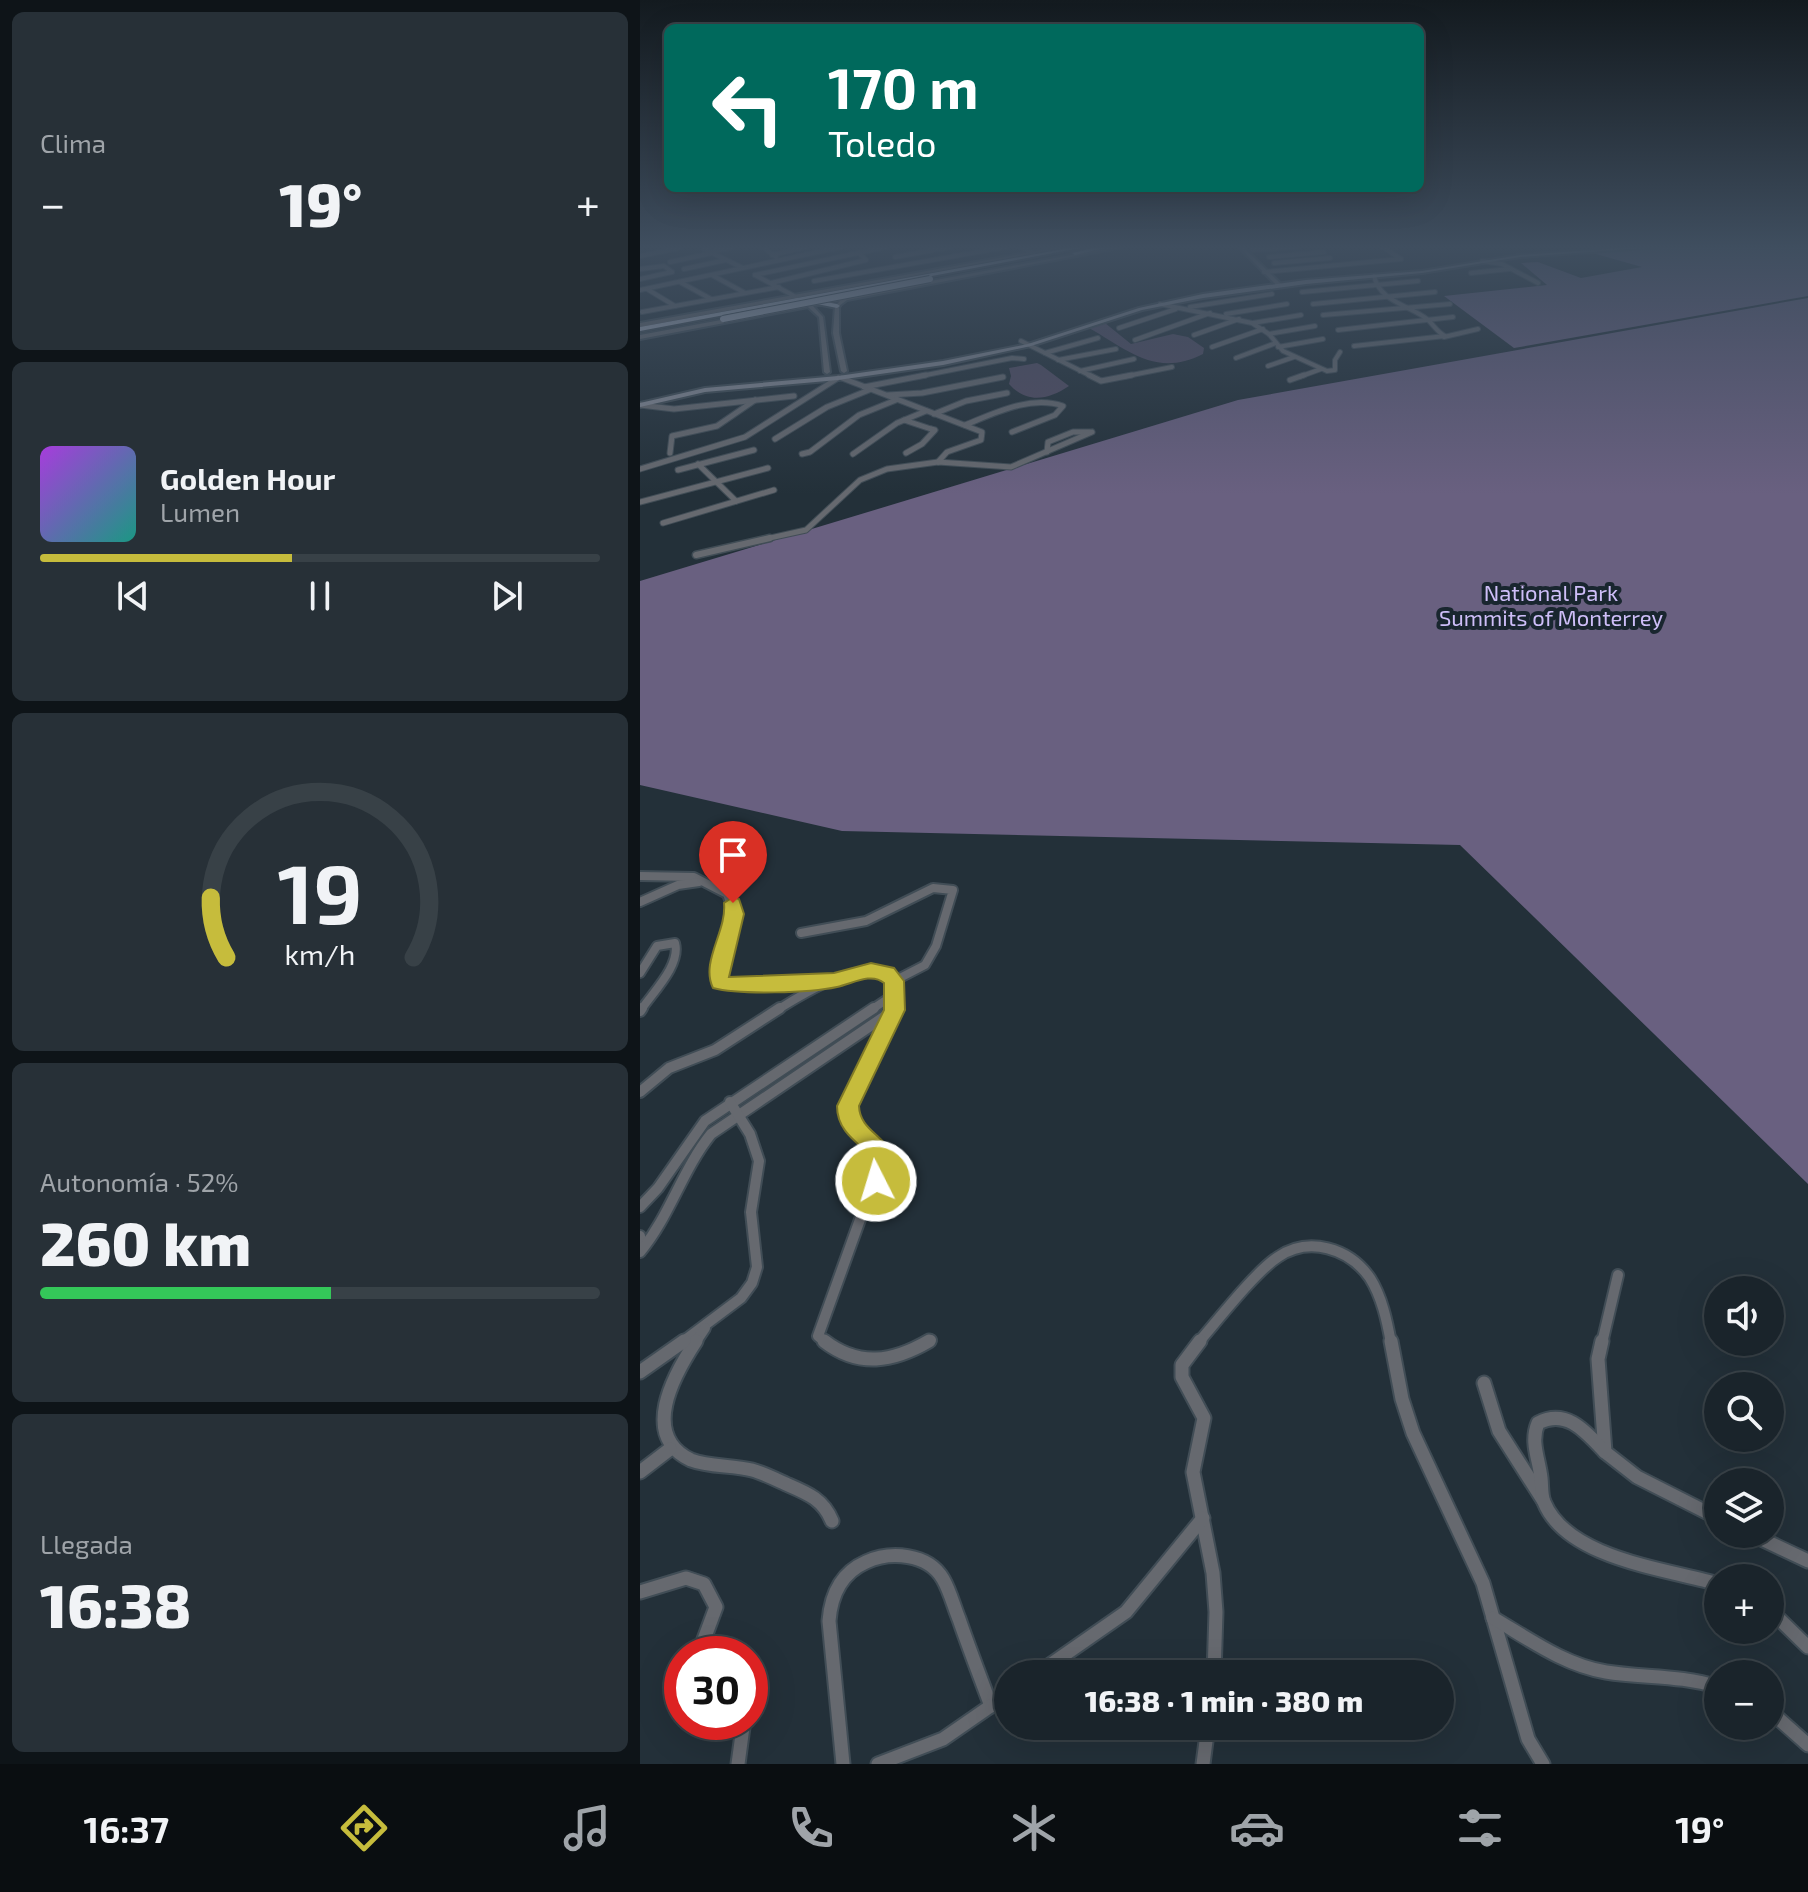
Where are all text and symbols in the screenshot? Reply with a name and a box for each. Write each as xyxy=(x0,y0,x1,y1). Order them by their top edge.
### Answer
text: 170 m xyxy=(828,53,979,120)
icon: left xyxy=(696,56,800,160)
text: Toledo xyxy=(828,121,936,164)
text: Clima xyxy=(40,127,106,158)
text: 19° xyxy=(279,167,362,239)
text: − xyxy=(40,176,66,229)
text: + xyxy=(576,176,600,229)
text: Golden Hour xyxy=(160,460,335,496)
text: Lumen xyxy=(160,496,240,527)
icon: previous xyxy=(111,574,155,618)
icon: pause xyxy=(298,574,342,618)
icon: next xyxy=(485,574,529,618)
park label: National Park Summits of Monterrey xyxy=(1439,579,1663,630)
pin xyxy=(699,821,767,903)
icon: arrive xyxy=(711,833,755,877)
text: 19 xyxy=(277,841,363,941)
text: km/h xyxy=(285,936,355,971)
position arrow xyxy=(834,1139,918,1223)
text: Autonomía · 52% xyxy=(40,1166,239,1197)
text: 260 km xyxy=(40,1206,251,1278)
map controls xyxy=(1704,1276,1784,1740)
button: sound xyxy=(1704,1276,1784,1356)
button: search xyxy=(1704,1372,1784,1452)
button: layers xyxy=(1704,1468,1784,1548)
text: Llegada xyxy=(40,1528,133,1559)
button: + xyxy=(1704,1564,1784,1644)
text: 16:38 xyxy=(40,1568,191,1640)
speed limit sign: 30 xyxy=(664,1636,768,1740)
button: − xyxy=(1704,1660,1784,1740)
text: 16:38 · 1 min · 380 m xyxy=(1085,1682,1363,1718)
icon: directions xyxy=(336,1800,392,1856)
icon: music xyxy=(559,1800,615,1856)
icon: phone xyxy=(783,1800,839,1856)
icon: climate xyxy=(1006,1800,1062,1856)
icon: car xyxy=(1229,1800,1285,1856)
icon: filters xyxy=(1452,1800,1508,1856)
text: 16:37 xyxy=(84,1807,169,1850)
text: 19° xyxy=(1675,1807,1724,1850)

